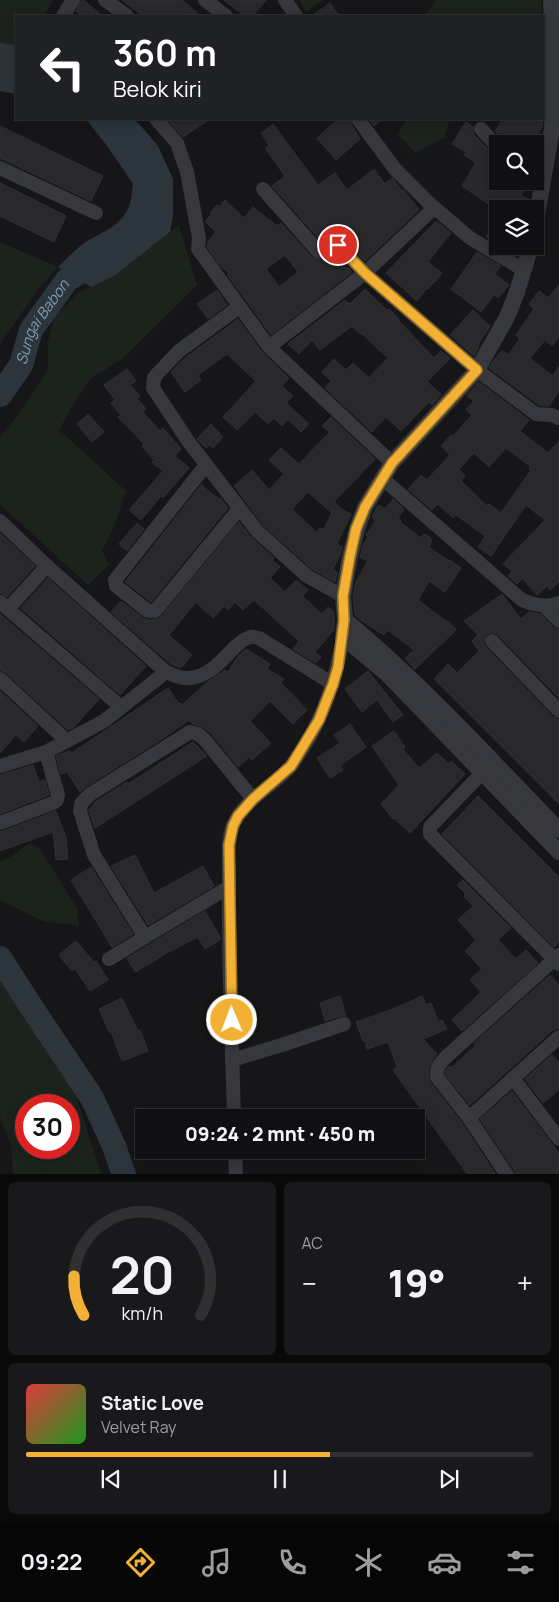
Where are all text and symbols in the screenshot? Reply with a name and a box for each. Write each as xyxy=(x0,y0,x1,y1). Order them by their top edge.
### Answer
text: 360 m xyxy=(113,29,217,77)
icon: left xyxy=(30,35,95,100)
text: Belok kiri xyxy=(113,74,202,104)
map controls xyxy=(489,135,544,255)
button: search xyxy=(489,135,544,190)
button: layers xyxy=(489,200,544,255)
pin xyxy=(317,224,359,266)
icon: arrive xyxy=(324,231,352,259)
water label: Sungai Babon xyxy=(11,274,75,367)
position arrow xyxy=(205,993,257,1045)
speed limit sign: 30 xyxy=(15,1094,80,1159)
text: 09:24 · 2 mnt · 450 m xyxy=(185,1121,375,1147)
text: AC xyxy=(302,1232,323,1254)
text: 20 xyxy=(109,1239,174,1310)
text: 19° xyxy=(388,1256,446,1308)
text: − xyxy=(302,1264,317,1302)
text: + xyxy=(517,1264,533,1302)
text: km/h xyxy=(121,1301,163,1325)
text: Static Love xyxy=(101,1390,204,1416)
text: Velvet Ray xyxy=(101,1416,177,1438)
icon: previous xyxy=(97,1465,125,1493)
icon: pause xyxy=(266,1465,294,1493)
icon: next xyxy=(435,1465,463,1493)
icon: directions xyxy=(123,1545,158,1580)
icon: music xyxy=(199,1545,234,1580)
icon: phone xyxy=(275,1545,310,1580)
icon: climate xyxy=(351,1545,386,1580)
icon: car xyxy=(427,1545,462,1580)
icon: filters xyxy=(503,1545,538,1580)
text: 09:22 xyxy=(21,1547,82,1577)

